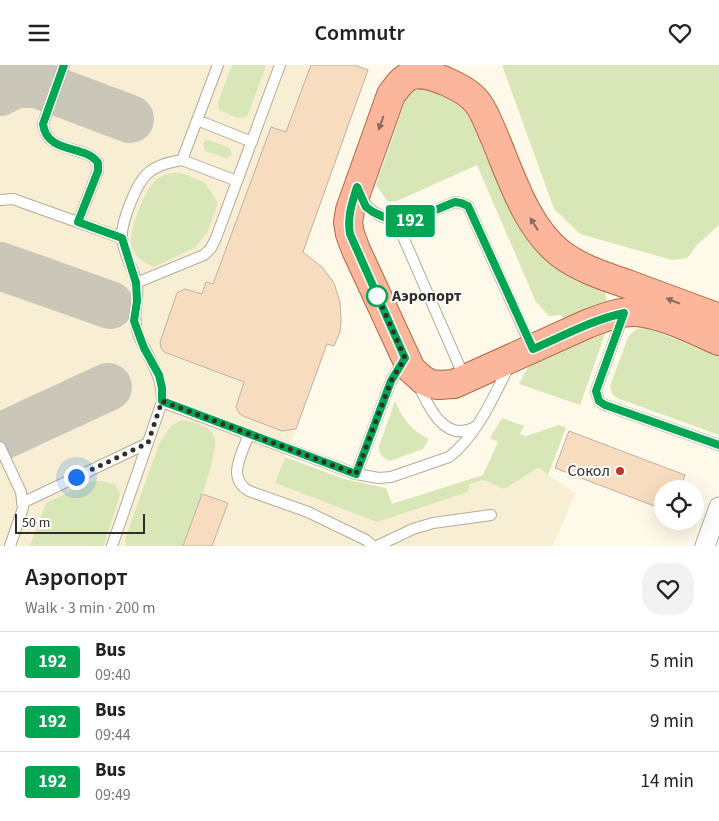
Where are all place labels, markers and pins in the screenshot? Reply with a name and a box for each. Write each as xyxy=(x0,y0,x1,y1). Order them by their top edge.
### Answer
marker: Аэропорт xyxy=(366,285,388,307)
place label: Аэропорт xyxy=(391,285,462,307)
place label: Сокол xyxy=(567,460,610,482)
marker: Сокол xyxy=(614,465,626,477)

